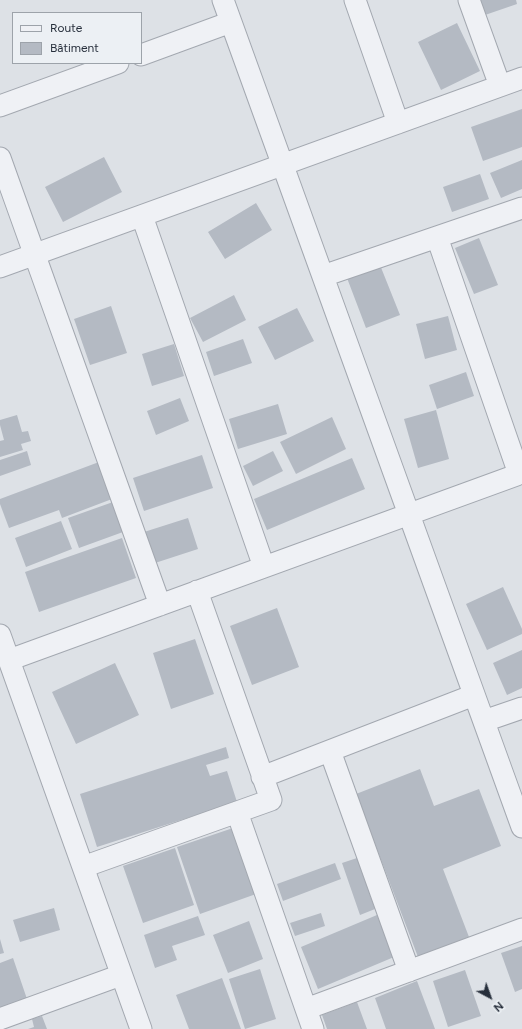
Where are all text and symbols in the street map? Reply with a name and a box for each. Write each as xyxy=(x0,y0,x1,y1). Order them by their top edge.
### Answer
legend xyxy=(12,12,142,64)
text: Route xyxy=(50,21,82,35)
text: Bâtiment xyxy=(50,41,99,55)
north arrow xyxy=(470,977,510,1017)
text: N xyxy=(491,999,506,1014)

